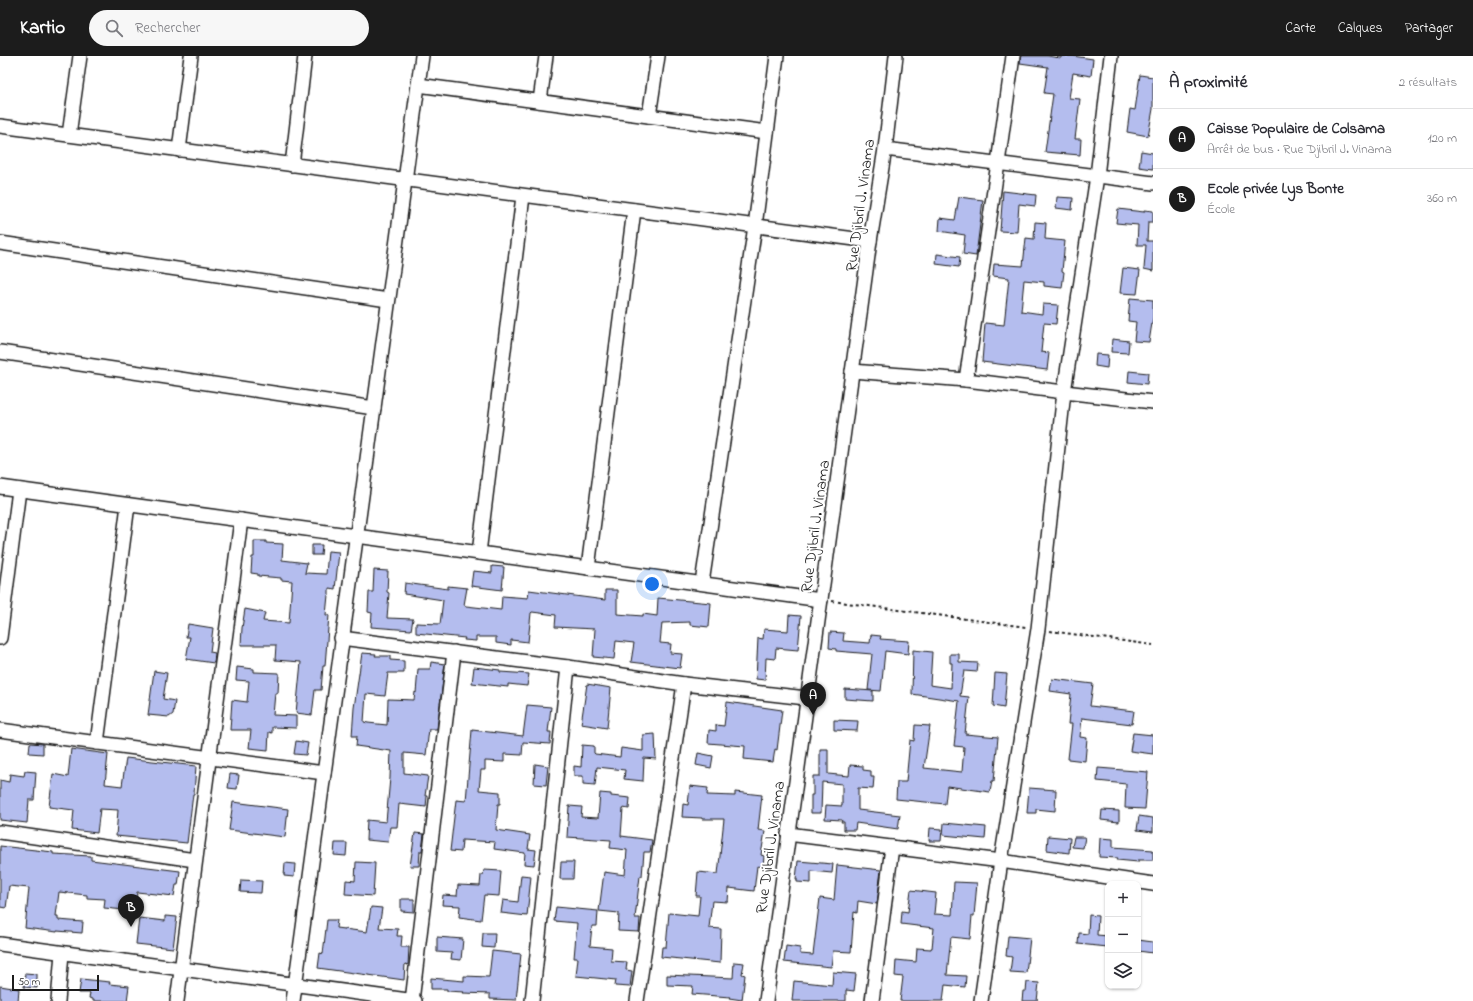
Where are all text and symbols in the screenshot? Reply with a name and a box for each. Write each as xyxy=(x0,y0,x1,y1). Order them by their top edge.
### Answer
search box xyxy=(89,10,369,46)
text: Kartio xyxy=(20,15,65,42)
icon: search xyxy=(103,17,125,39)
text: Rechercher xyxy=(135,17,200,39)
text: Carte xyxy=(1285,18,1316,39)
text: Calques xyxy=(1338,18,1383,39)
text: Partager xyxy=(1405,18,1453,39)
text: À proximité xyxy=(1169,70,1247,95)
text: 2 résultats xyxy=(1399,73,1457,92)
text: Caisse Populaire de Colsama xyxy=(1207,118,1385,140)
text: A xyxy=(1178,129,1186,148)
text: 120 m xyxy=(1427,129,1457,148)
street label: Rue Djibril J. Vinama xyxy=(840,137,882,273)
text: Arrêt de bus · Rue Djibril J. Vinama xyxy=(1207,140,1392,159)
text: Ecole privée Lys Bonte xyxy=(1207,178,1344,200)
text: B xyxy=(1178,189,1186,208)
text: 360 m xyxy=(1427,189,1457,208)
text: École xyxy=(1207,200,1235,219)
street label: Rue Djibril J. Vinama xyxy=(795,458,837,594)
your location xyxy=(642,574,662,594)
pin: A xyxy=(800,682,826,715)
street label: Rue Djibril J. Vinama xyxy=(750,779,792,915)
map controls xyxy=(1105,881,1141,989)
button: + xyxy=(1105,881,1141,917)
pin: B xyxy=(118,894,144,927)
button: − xyxy=(1105,917,1141,953)
button: layers xyxy=(1105,953,1141,989)
scale bar xyxy=(12,973,99,992)
text: 50 m xyxy=(18,974,40,990)

